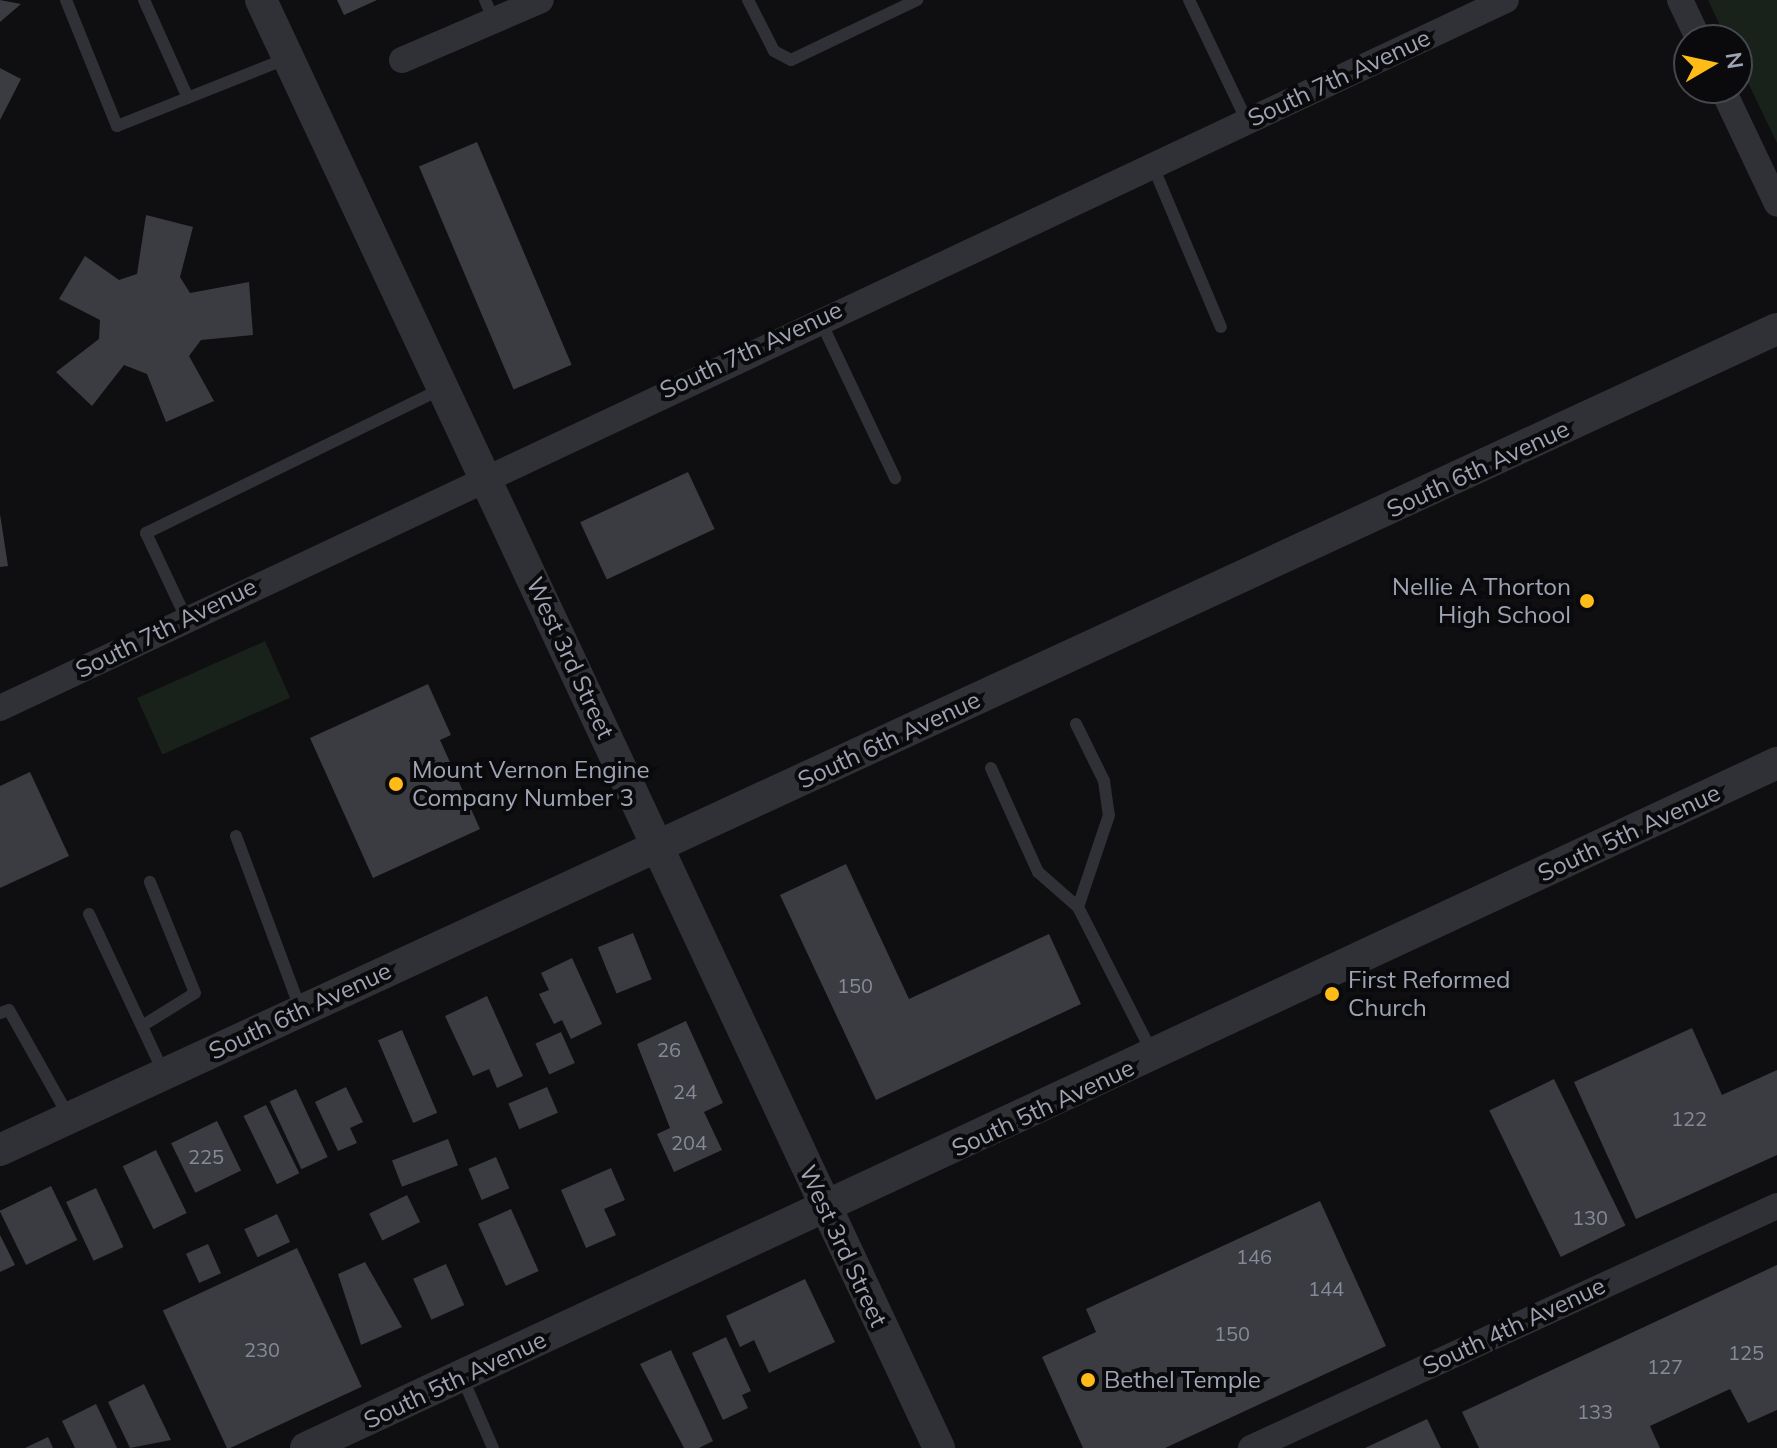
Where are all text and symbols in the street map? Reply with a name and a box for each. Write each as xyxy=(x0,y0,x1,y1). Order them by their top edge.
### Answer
street label: South 7th Avenue xyxy=(1243,23,1435,133)
north arrow xyxy=(1673,24,1753,104)
text: N xyxy=(1720,50,1750,71)
street label: South 7th Avenue xyxy=(655,295,847,405)
street label: South 6th Avenue xyxy=(1382,414,1574,524)
street label: South 7th Avenue xyxy=(71,572,261,684)
street label: West 3rd Street xyxy=(520,573,620,743)
place label: Nellie A Thorton High School xyxy=(1392,573,1571,629)
marker: Nellie A Thorton High School xyxy=(1578,592,1596,610)
street label: South 6th Avenue xyxy=(793,685,985,795)
place label: Mount Vernon Engine Company Number 3 xyxy=(412,756,650,812)
marker: Mount Vernon Engine Company Number 3 xyxy=(387,775,405,793)
street label: South 5th Avenue xyxy=(1533,778,1725,888)
street label: South 6th Avenue xyxy=(204,956,396,1066)
place label: First Reformed Church xyxy=(1348,966,1510,1022)
house number: 150 xyxy=(837,973,873,997)
marker: First Reformed Church xyxy=(1323,985,1341,1003)
house number: 26 xyxy=(657,1037,681,1061)
street label: South 5th Avenue xyxy=(947,1053,1139,1163)
house number: 24 xyxy=(673,1079,697,1103)
house number: 122 xyxy=(1671,1106,1707,1130)
house number: 204 xyxy=(671,1130,707,1154)
house number: 225 xyxy=(188,1144,224,1168)
street label: West 3rd Street xyxy=(793,1161,893,1331)
house number: 130 xyxy=(1572,1205,1608,1229)
house number: 146 xyxy=(1236,1244,1272,1268)
street label: South 4th Avenue xyxy=(1418,1271,1610,1381)
house number: 144 xyxy=(1308,1276,1344,1300)
house number: 150 xyxy=(1214,1321,1250,1345)
street label: South 5th Avenue xyxy=(359,1325,551,1435)
house number: 230 xyxy=(244,1337,280,1361)
house number: 125 xyxy=(1728,1340,1764,1364)
house number: 127 xyxy=(1647,1354,1683,1378)
place label: Bethel Temple xyxy=(1104,1366,1261,1394)
marker: Bethel Temple xyxy=(1079,1371,1097,1389)
house number: 133 xyxy=(1577,1399,1613,1423)

